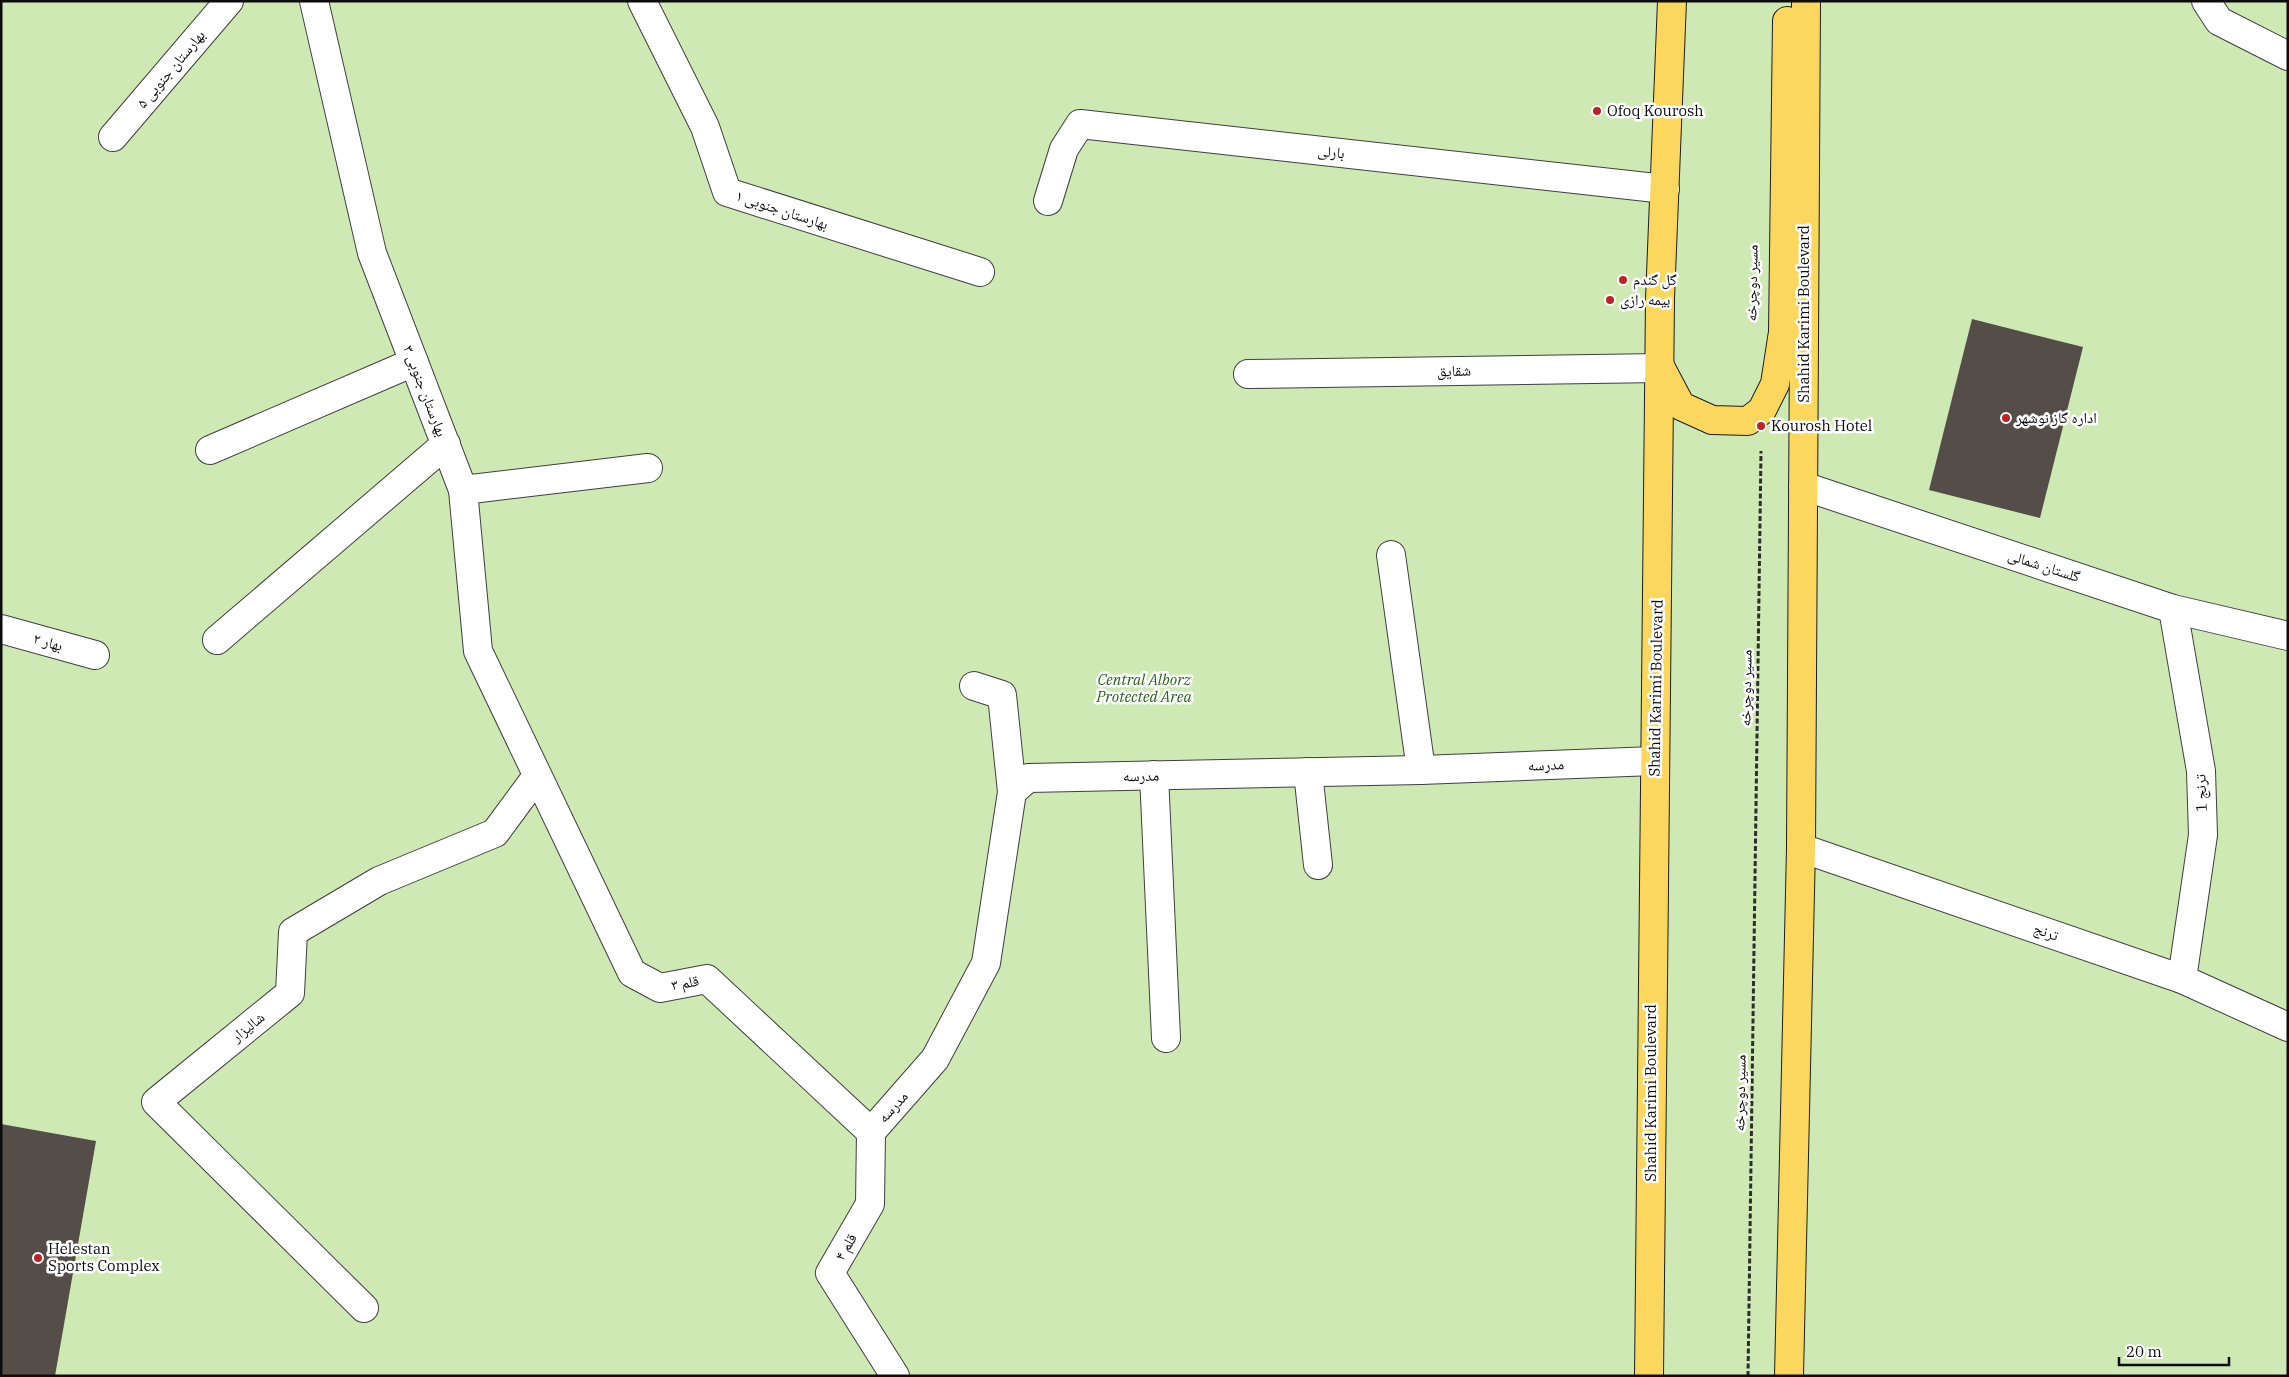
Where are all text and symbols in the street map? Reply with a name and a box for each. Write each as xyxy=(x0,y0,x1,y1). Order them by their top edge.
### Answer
street label: بهارستان جنوبی ۵ xyxy=(132,26,210,112)
place label: Ofoq Kourosh xyxy=(1607,101,1704,120)
marker: Ofoq Kourosh xyxy=(1591,105,1603,117)
street label: بارلی xyxy=(1316,141,1346,163)
street label: بهارستان جنوبی ۱ xyxy=(733,186,831,234)
street label: Shahid Karimi Boulevard xyxy=(1794,225,1813,403)
street label: مسیر دوچرخه xyxy=(1741,244,1762,322)
place label: گل گندم xyxy=(1633,270,1677,290)
marker: گل گندم xyxy=(1617,274,1629,286)
place label: بیمه رازی xyxy=(1620,290,1670,310)
marker: بیمه رازی xyxy=(1604,294,1616,306)
street label: بهارستان جنوبی ۳ xyxy=(398,342,452,440)
street label: شقایق xyxy=(1437,361,1471,381)
place label: اداره گاز نوشهر xyxy=(2015,408,2097,427)
marker: اداره گاز نوشهر xyxy=(2000,412,2012,424)
place label: Kourosh Hotel xyxy=(1771,416,1872,435)
marker: Kourosh Hotel xyxy=(1755,420,1767,432)
street label: گلستان شمالی xyxy=(2005,545,2083,587)
street label: Shahid Karimi Boulevard xyxy=(1644,599,1667,777)
street label: بهار ۲ xyxy=(31,628,65,655)
street label: مسیر دوچرخه xyxy=(1735,649,1756,727)
park label: Central Alborz Protected Area xyxy=(1095,670,1192,706)
street label: مدرسه xyxy=(1527,754,1565,775)
street label: مدرسه xyxy=(1123,766,1160,785)
street label: ترنج 1 xyxy=(2190,773,2212,812)
street label: ترنج xyxy=(2031,918,2062,946)
street label: قلم ۳ xyxy=(669,970,701,996)
street label: Shahid Karimi Boulevard xyxy=(1641,1004,1660,1182)
street label: شالیزار xyxy=(226,1007,268,1046)
street label: مسیر دوچرخه xyxy=(1729,1054,1750,1132)
street label: مدرسه xyxy=(873,1087,912,1127)
street label: قلم ۴ xyxy=(830,1230,862,1264)
place label: Helestan Sports Complex xyxy=(48,1239,160,1275)
marker: Helestan Sports Complex xyxy=(32,1252,44,1264)
scale bar xyxy=(2119,1334,2229,1366)
text: 20 m xyxy=(2126,1342,2162,1361)

